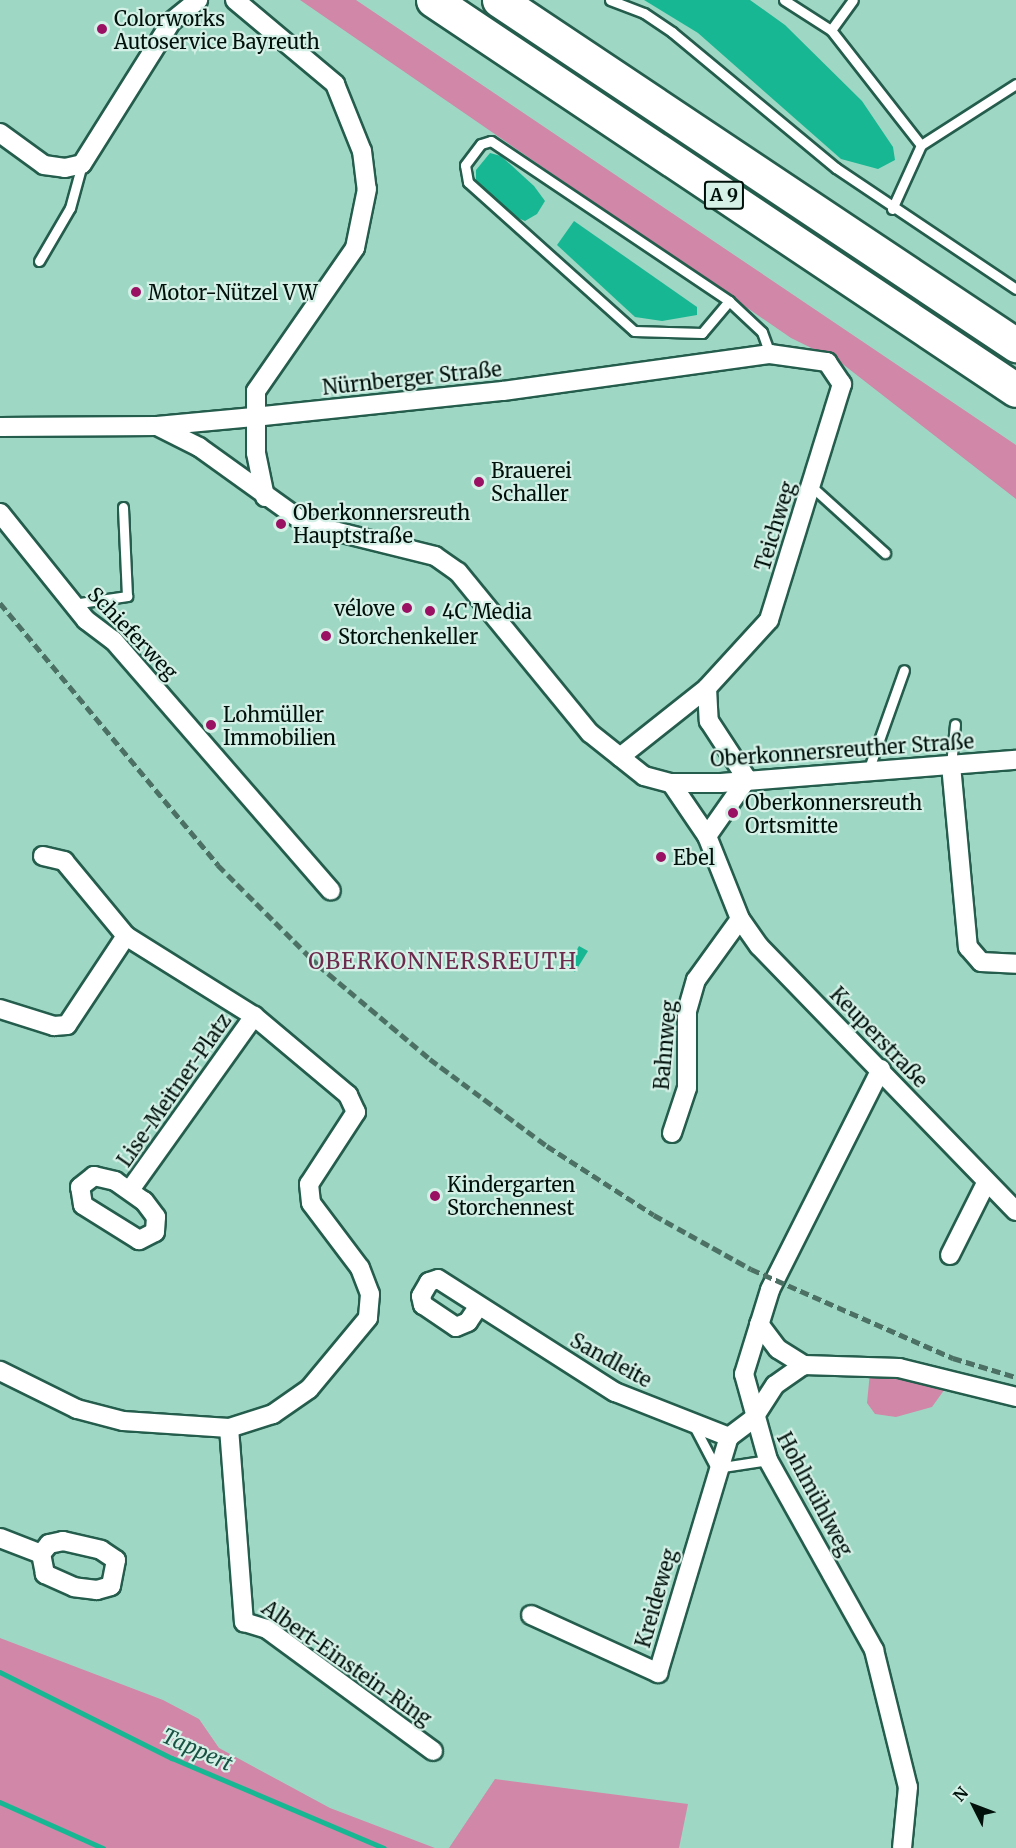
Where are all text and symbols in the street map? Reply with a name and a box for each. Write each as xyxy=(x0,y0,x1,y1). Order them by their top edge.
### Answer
place label: Colorworks Autoservice Bayreuth xyxy=(114,6,320,53)
marker: Colorworks Autoservice Bayreuth xyxy=(95,22,109,36)
road number: A 9 xyxy=(703,180,745,210)
place label: Motor-Nützel VW xyxy=(148,280,318,304)
marker: Motor-Nützel VW xyxy=(129,285,143,299)
street label: Nürnberger Straße xyxy=(321,357,503,399)
place label: Brauerei Schaller xyxy=(491,458,572,505)
marker: Brauerei Schaller xyxy=(472,475,486,489)
street label: Teichweg xyxy=(750,478,800,574)
place label: Oberkonnersreuth Hauptstraße xyxy=(293,500,470,547)
marker: Oberkonnersreuth Hauptstraße xyxy=(274,517,288,531)
street label: Schieferweg xyxy=(83,582,183,684)
place label: vélove xyxy=(334,596,395,620)
place label: 4C Media xyxy=(442,599,532,623)
marker: vélove xyxy=(400,601,414,615)
marker: 4C Media xyxy=(423,604,437,618)
place label: Storchenkeller xyxy=(338,624,478,648)
marker: Storchenkeller xyxy=(319,629,333,643)
place label: Lohmüller Immobilien xyxy=(223,702,336,749)
marker: Lohmüller Immobilien xyxy=(204,718,218,732)
street label: Oberkonnersreuther Straße xyxy=(709,729,975,771)
place label: Oberkonnersreuth Ortsmitte xyxy=(745,790,922,837)
marker: Oberkonnersreuth Ortsmitte xyxy=(726,806,740,820)
place label: Ebel xyxy=(673,845,715,869)
marker: Ebel xyxy=(654,850,668,864)
district label: OBERKONNERSREUTH xyxy=(308,949,578,975)
street label: Keuperstraße xyxy=(825,982,933,1092)
street label: Bahnweg xyxy=(649,999,681,1091)
street label: Lise-Meitner-Platz xyxy=(112,1009,236,1171)
place label: Kindergarten Storchennest xyxy=(447,1172,575,1219)
marker: Kindergarten Storchennest xyxy=(428,1189,442,1203)
street label: Sandleite xyxy=(566,1328,656,1392)
street label: Hohlmühlweg xyxy=(772,1428,858,1560)
street label: Kreideweg xyxy=(630,1546,682,1650)
street label: Albert-Einstein-Ring xyxy=(258,1595,436,1731)
water label: Tappert xyxy=(158,1723,236,1777)
north arrow xyxy=(944,1776,1004,1836)
text: N xyxy=(949,1783,972,1805)

